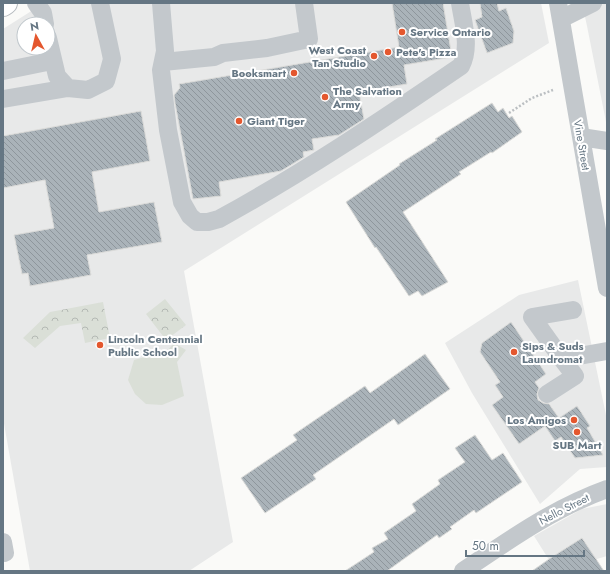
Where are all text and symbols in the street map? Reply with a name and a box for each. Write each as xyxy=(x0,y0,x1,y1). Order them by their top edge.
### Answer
north arrow xyxy=(16,16,56,56)
text: N xyxy=(29,18,40,35)
place label: Service Ontario xyxy=(410,24,491,40)
marker: Service Ontario xyxy=(397,27,407,37)
place label: West Coast Tan Studio xyxy=(308,42,367,71)
place label: Pete's Pizza xyxy=(396,44,457,60)
marker: Pete's Pizza xyxy=(383,47,393,57)
marker: West Coast Tan Studio xyxy=(369,51,379,61)
place label: Booksmart xyxy=(231,65,286,81)
marker: Booksmart xyxy=(289,68,299,78)
place label: The Salvation Army xyxy=(332,83,402,112)
marker: The Salvation Army xyxy=(320,92,330,102)
place label: Giant Tiger xyxy=(247,113,305,129)
marker: Giant Tiger xyxy=(234,116,244,126)
street label: Vine Street xyxy=(570,118,594,172)
place label: Lincoln Centennial Public School xyxy=(108,331,202,360)
place label: Sips & Suds Laundromat xyxy=(522,338,584,367)
marker: Lincoln Centennial Public School xyxy=(95,340,105,350)
marker: Sips & Suds Laundromat xyxy=(509,347,519,357)
place label: Los Amigos xyxy=(507,412,566,428)
marker: Los Amigos xyxy=(569,415,579,425)
marker: SUB Mart xyxy=(572,427,582,437)
place label: SUB Mart xyxy=(553,437,602,453)
street label: Nello Street xyxy=(536,489,592,529)
scale bar xyxy=(466,532,584,558)
text: 50 m xyxy=(472,537,499,555)

